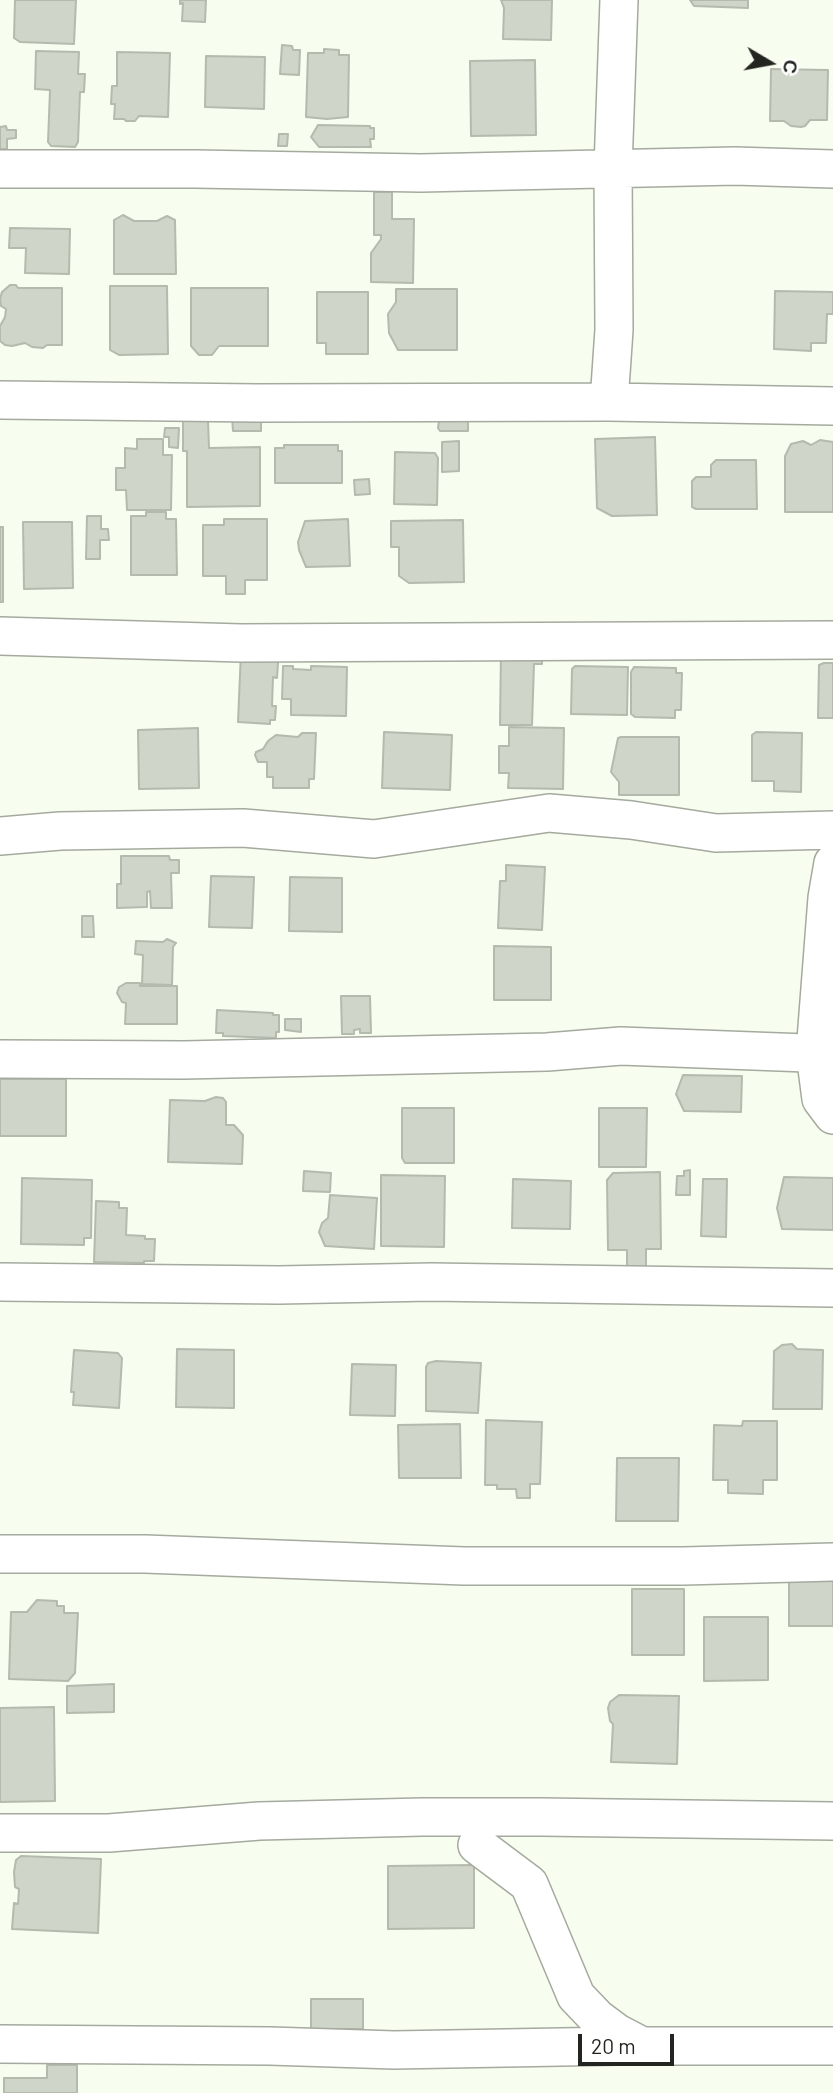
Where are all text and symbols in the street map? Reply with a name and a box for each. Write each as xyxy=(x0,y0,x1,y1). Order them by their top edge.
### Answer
north arrow xyxy=(735,28,805,98)
text: С xyxy=(779,58,804,75)
scale bar xyxy=(581,2020,677,2064)
text: 20 m xyxy=(591,2033,636,2058)

